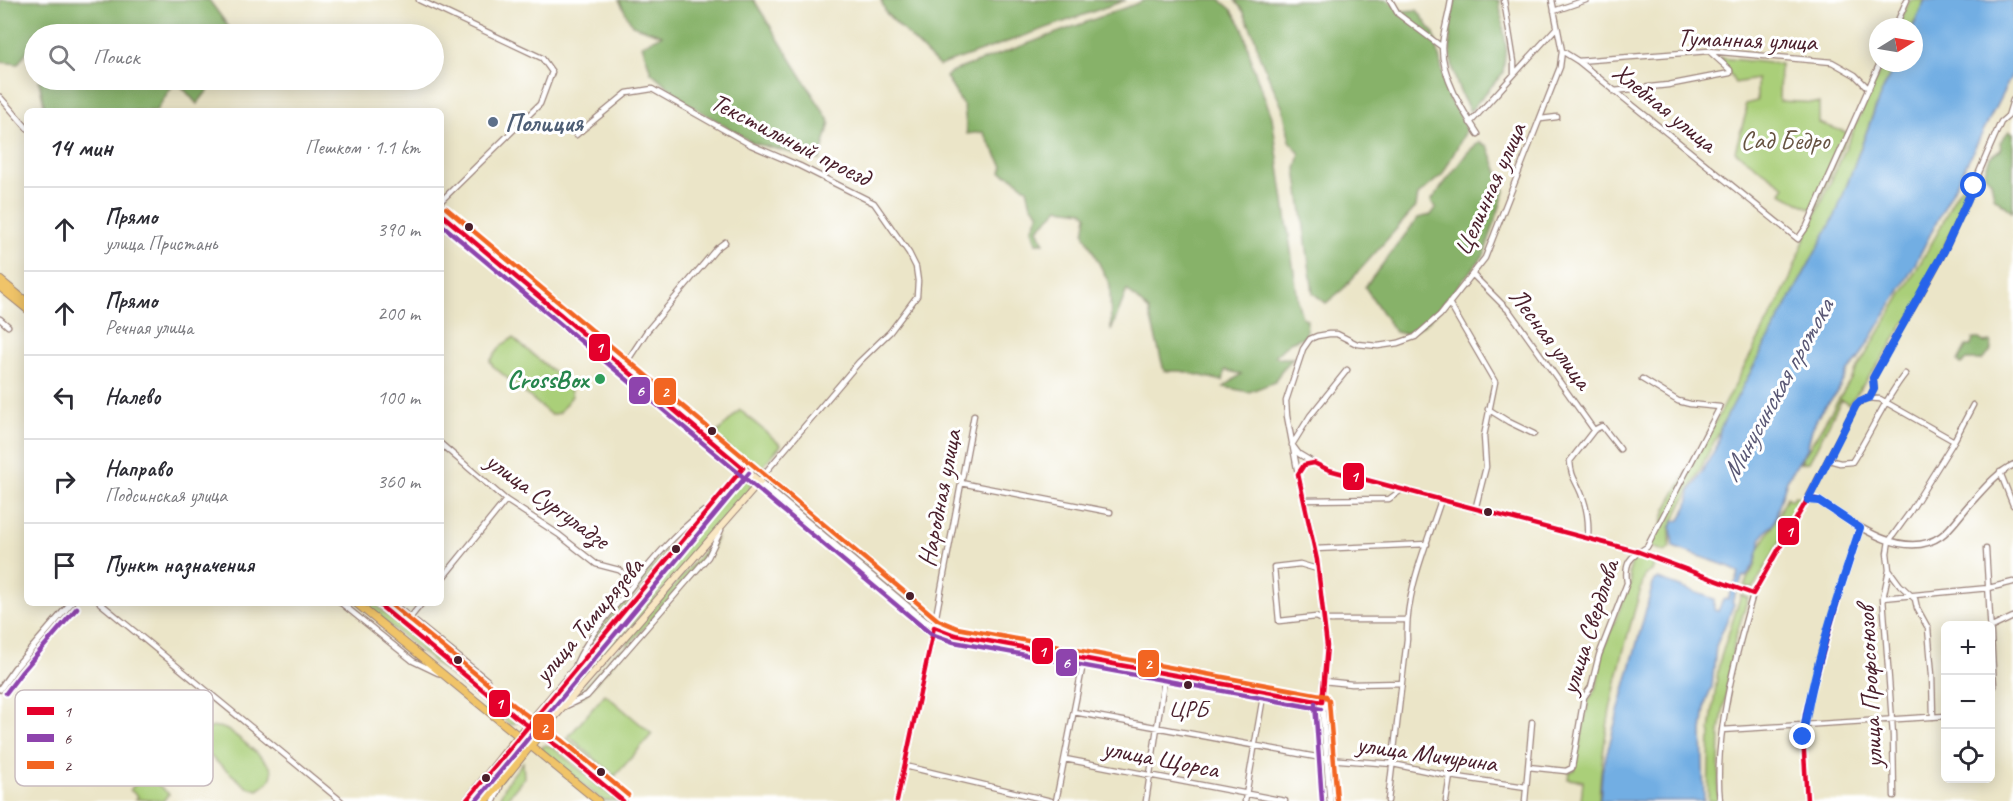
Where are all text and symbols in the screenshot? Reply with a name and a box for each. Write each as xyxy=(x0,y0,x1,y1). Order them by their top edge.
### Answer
north arrow xyxy=(1869,18,1923,72)
street label: Туманная улица xyxy=(1677,21,1819,58)
search box xyxy=(24,24,444,90)
icon: search xyxy=(45,41,78,74)
text: Поиск xyxy=(93,43,139,71)
street label: Хлебная улица xyxy=(1606,55,1725,161)
street label: Текстильный проезд xyxy=(705,85,879,195)
place label: Полиция xyxy=(505,106,584,139)
marker: Полиция xyxy=(486,115,500,129)
street label: Целинная улица xyxy=(1446,116,1534,261)
park label: Сад Бедро xyxy=(1741,124,1831,157)
text: 14 мин xyxy=(48,131,113,164)
text: Пешком · 1.1 km xyxy=(305,135,420,160)
route start xyxy=(1960,172,1986,198)
text: Прямо xyxy=(105,203,157,231)
icon: ahead xyxy=(48,213,81,246)
text: 390 m xyxy=(377,217,420,242)
unlabelled marker xyxy=(463,221,475,233)
text: улица Пристань xyxy=(105,231,217,256)
street label: Лесная улица xyxy=(1502,281,1601,398)
text: Прямо xyxy=(105,287,157,315)
water label: Минусинская протока xyxy=(1713,291,1842,487)
icon: ahead xyxy=(48,297,81,330)
text: 200 m xyxy=(377,301,420,326)
text: Речная улица xyxy=(105,315,193,340)
line badge: 1 xyxy=(588,333,611,362)
text: 1 xyxy=(595,338,604,358)
place label: CrossBox xyxy=(507,363,590,396)
marker: CrossBox xyxy=(593,372,607,386)
line badge: 6 xyxy=(628,376,651,405)
line badge: 2 xyxy=(653,377,677,406)
icon: left xyxy=(48,381,81,414)
text: 6 xyxy=(636,381,645,401)
text: 2 xyxy=(661,382,670,402)
text: Налево xyxy=(105,383,161,411)
text: 100 m xyxy=(377,385,420,410)
unlabelled marker xyxy=(706,425,718,437)
street label: Народная улица xyxy=(910,425,969,569)
street label: улица Сургуладзе xyxy=(477,443,618,559)
text: Направо xyxy=(105,455,172,483)
line badge: 1 xyxy=(1342,462,1365,491)
icon: right xyxy=(48,465,81,498)
text: 1 xyxy=(1350,467,1359,487)
text: 360 m xyxy=(377,469,420,494)
text: Подсинская улица xyxy=(105,483,227,508)
unlabelled marker xyxy=(1482,506,1494,518)
line badge: 1 xyxy=(1777,517,1800,546)
text: 1 xyxy=(1785,522,1794,542)
unlabelled marker xyxy=(670,543,682,555)
icon: arrive xyxy=(48,549,81,582)
street label: улица Тимирязева xyxy=(525,550,651,691)
text: Пункт назначения xyxy=(105,551,254,579)
street label: улица Свердлова xyxy=(1552,554,1627,700)
unlabelled marker xyxy=(904,590,916,602)
street label: улица Профсоюзов xyxy=(1848,599,1890,771)
map controls xyxy=(1941,621,1995,783)
button: + xyxy=(1941,621,1995,675)
line badge: 1 xyxy=(1031,637,1054,665)
text: 1 xyxy=(1038,642,1047,662)
line badge: 6 xyxy=(1055,648,1078,677)
line badge: 2 xyxy=(1137,649,1160,678)
text: 6 xyxy=(1062,653,1071,673)
unlabelled marker xyxy=(452,654,464,666)
text: 2 xyxy=(1144,654,1153,674)
button: − xyxy=(1941,675,1995,729)
marker: ЦРБ xyxy=(1182,679,1194,691)
line badge: 1 xyxy=(488,689,511,718)
legend xyxy=(15,690,213,786)
text: 1 xyxy=(495,694,504,714)
place label: ЦРБ xyxy=(1168,694,1211,724)
text: 1 xyxy=(64,702,72,722)
line badge: 2 xyxy=(532,713,555,741)
text: 2 xyxy=(540,718,549,738)
route end xyxy=(1789,723,1815,749)
street label: улица Мичурина xyxy=(1353,727,1501,780)
text: 6 xyxy=(64,729,72,749)
button: locate xyxy=(1941,729,1995,783)
street label: улица Щорса xyxy=(1098,731,1223,786)
text: 2 xyxy=(64,756,73,776)
unlabelled marker xyxy=(595,766,607,778)
unlabelled marker xyxy=(480,772,492,784)

